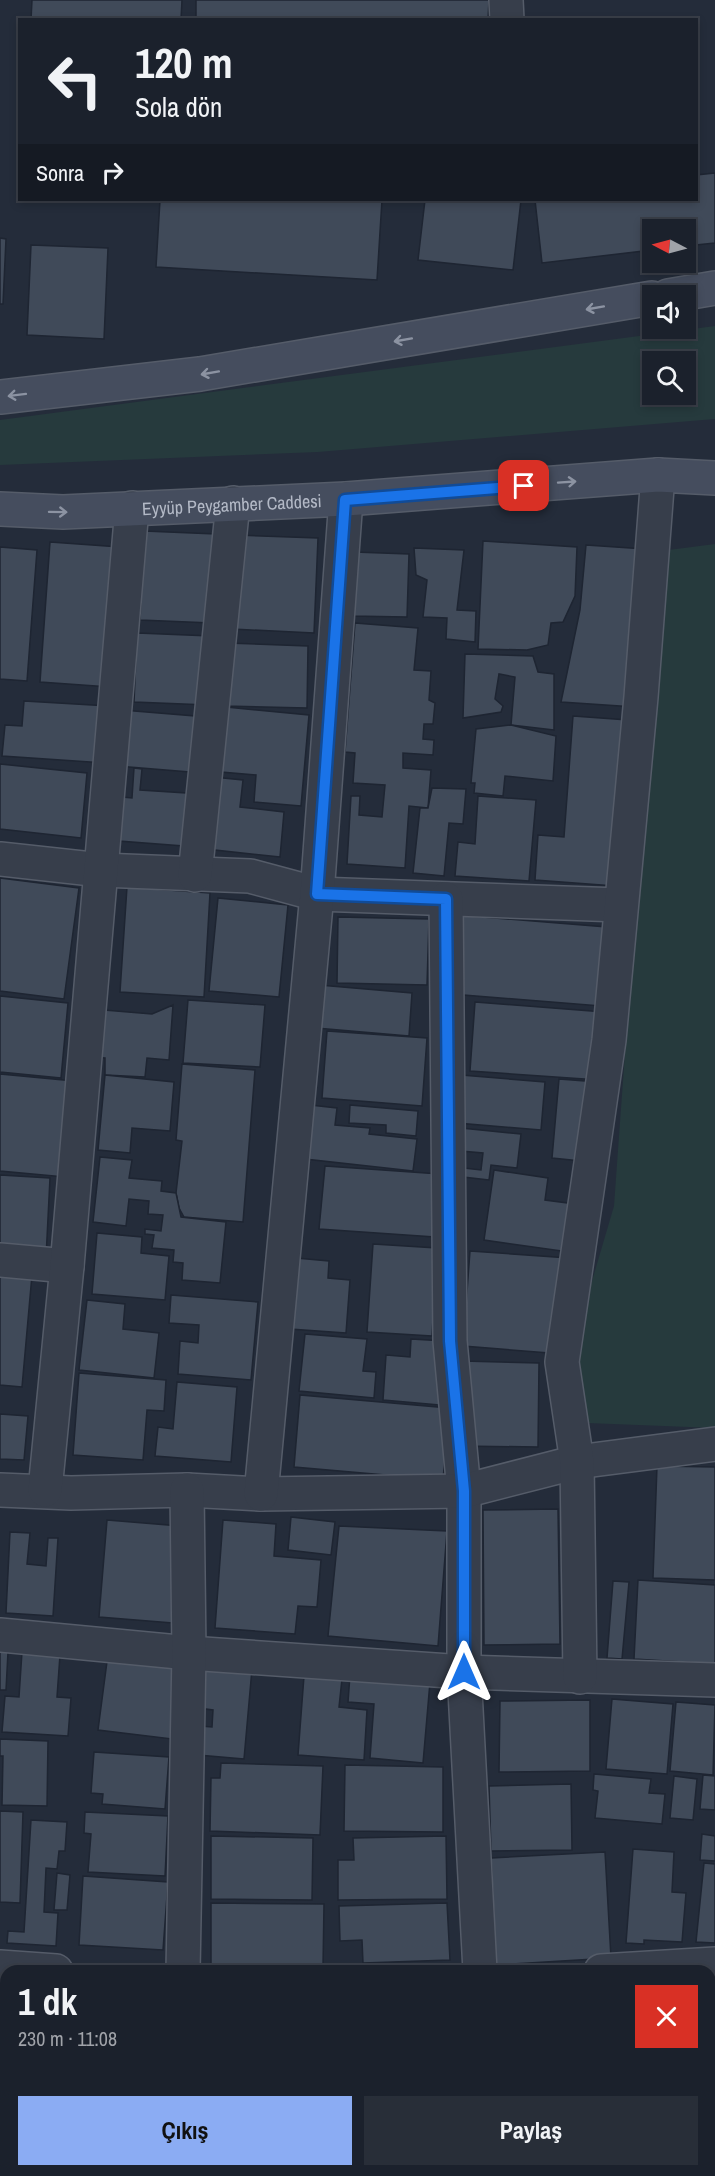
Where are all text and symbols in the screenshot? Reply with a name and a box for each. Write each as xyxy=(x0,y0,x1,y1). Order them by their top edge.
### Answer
text: 120 m xyxy=(135,35,233,91)
icon: left xyxy=(36,42,114,120)
text: Sola dön xyxy=(135,89,222,125)
icon: right xyxy=(96,156,129,189)
text: Sonra xyxy=(36,158,84,188)
north arrow xyxy=(642,219,696,273)
map controls xyxy=(642,219,696,405)
button: sound xyxy=(642,285,696,339)
one-way arrow xyxy=(585,303,605,314)
one-way arrow xyxy=(393,335,413,346)
button: search xyxy=(642,351,696,405)
one-way arrow xyxy=(201,367,221,378)
one-way arrow xyxy=(7,390,27,401)
pin xyxy=(498,460,549,511)
icon: arrive xyxy=(507,469,540,502)
one-way arrow xyxy=(557,477,577,488)
street label: Eyyüp Peygamber Caddesi xyxy=(141,488,322,521)
one-way arrow xyxy=(48,506,68,518)
position arrow xyxy=(432,1640,496,1704)
text: 1 dk xyxy=(18,1978,77,2026)
button: close xyxy=(635,1985,698,2048)
text: 230 m · 11:08 xyxy=(18,2025,117,2052)
button: Çıkış xyxy=(18,2096,352,2165)
button: Paylaş xyxy=(364,2096,698,2165)

